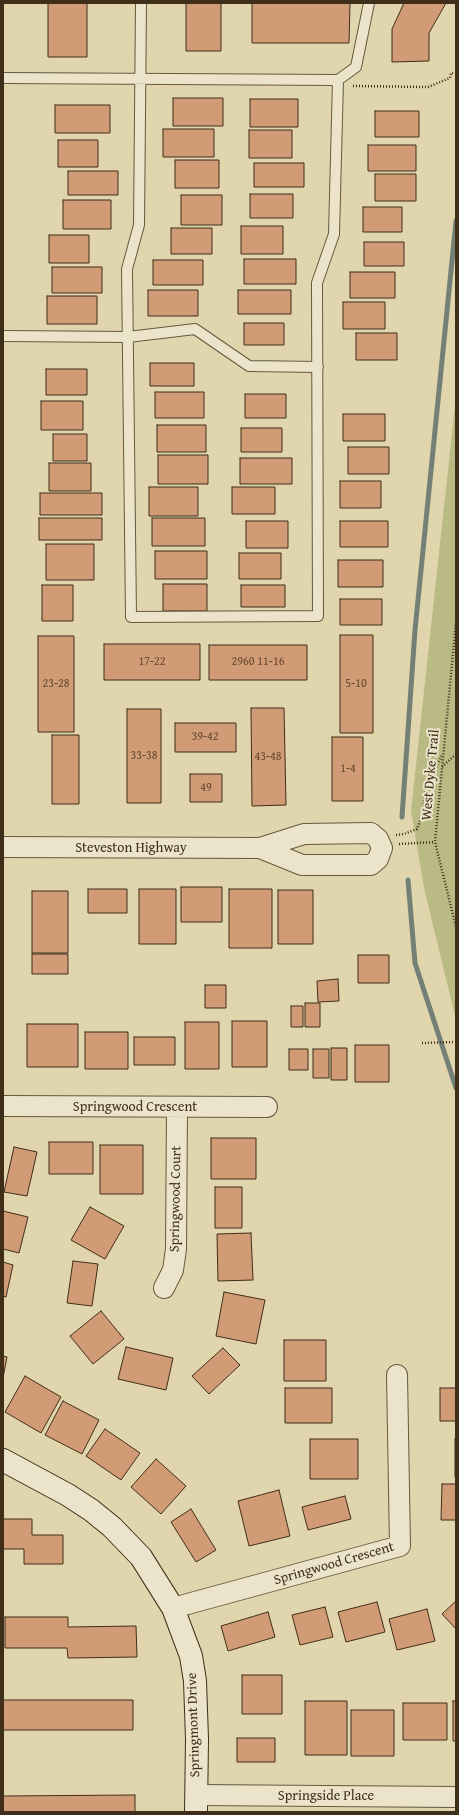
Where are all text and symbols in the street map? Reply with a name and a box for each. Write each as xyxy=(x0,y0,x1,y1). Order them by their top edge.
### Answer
house number: 17-22 xyxy=(138,655,166,669)
house number: 2960 11-16 xyxy=(232,655,284,669)
house number: 23-28 xyxy=(42,677,70,691)
house number: 5-10 xyxy=(345,677,367,691)
street label: West Dyke Trail xyxy=(419,729,443,821)
house number: 39-42 xyxy=(191,730,219,744)
house number: 33-38 xyxy=(130,749,158,763)
house number: 43-48 xyxy=(254,750,282,764)
house number: 1-4 xyxy=(340,762,356,776)
house number: 49 xyxy=(200,781,212,795)
street label: Steveston Highway xyxy=(75,840,187,856)
street label: Springwood Crescent xyxy=(73,1099,197,1115)
street label: Springwood Court xyxy=(167,1146,185,1252)
street label: Springwood Crescent xyxy=(272,1539,396,1589)
street label: Springmont Drive xyxy=(184,1672,204,1778)
street label: Springside Place xyxy=(278,1788,374,1804)

